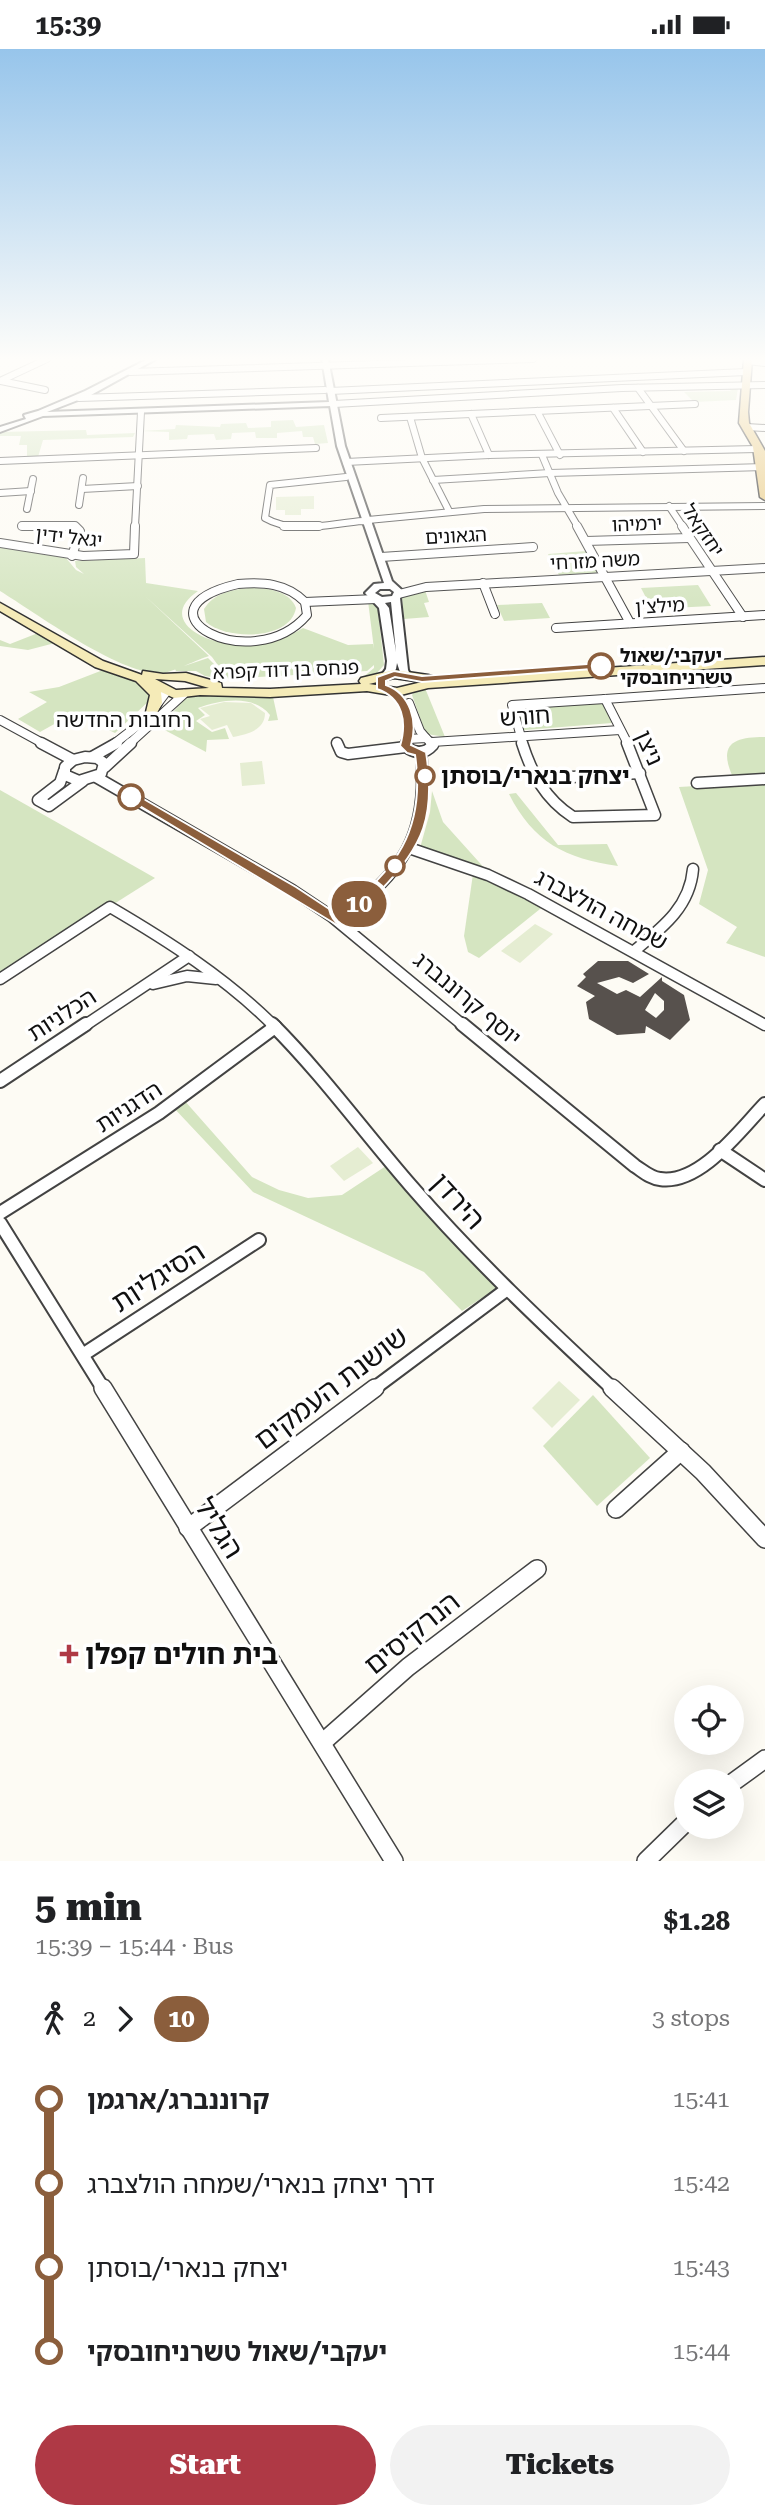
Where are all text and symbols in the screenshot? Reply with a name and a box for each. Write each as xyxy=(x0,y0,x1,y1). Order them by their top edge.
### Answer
text: 15:39 xyxy=(35,10,101,40)
street label: יחזקאל xyxy=(677,500,729,560)
street label: ירמיהו xyxy=(611,512,663,536)
street label: יגאל ידין xyxy=(34,522,104,552)
street label: הגאונים xyxy=(425,523,487,549)
street label: משה מזרחי xyxy=(549,547,641,575)
street label: מילצ'ן xyxy=(635,593,685,619)
place label: יעקבי/שאול טשרניחובסקי xyxy=(620,644,733,689)
marker: יעקבי/שאול טשרניחובסקי xyxy=(588,653,614,679)
street label: פנחס בן דוד קפרא xyxy=(212,656,360,684)
street label: חורש xyxy=(499,702,551,732)
district label: רחובות החדשה xyxy=(56,708,192,732)
street label: ניצן xyxy=(629,726,669,770)
place label: יצחק בנארי/בוסתן xyxy=(441,763,630,790)
marker: יצחק בנארי/בוסתן xyxy=(415,766,435,786)
unlabelled marker xyxy=(118,784,144,810)
unlabelled marker xyxy=(385,856,405,876)
street label: שמחה הולצברג xyxy=(530,864,672,956)
line badge: 10 xyxy=(328,881,390,927)
text: 10 xyxy=(346,890,372,918)
street label: יוסף קרוננברג xyxy=(408,946,526,1052)
street label: הכלניות xyxy=(23,983,101,1047)
street label: הדגניות xyxy=(91,1076,167,1138)
street label: הירדן xyxy=(424,1166,492,1236)
street label: הסיגליות xyxy=(105,1235,211,1319)
street label: שושנת העמקים xyxy=(248,1320,414,1456)
street label: הגליל xyxy=(188,1492,250,1564)
street label: הנרקיסים xyxy=(358,1585,466,1681)
place label: בית חולים קפלן xyxy=(85,1638,278,1671)
marker: בית חולים קפלן xyxy=(59,1644,79,1664)
map controls xyxy=(674,1685,744,1839)
button: locate xyxy=(674,1685,744,1755)
button: layers xyxy=(674,1769,744,1839)
text: 5 min xyxy=(35,1885,142,1929)
text: $1.28 xyxy=(664,1906,730,1936)
text: 15:39 – 15:44 · Bus xyxy=(35,1933,233,1960)
icon: walk xyxy=(35,2000,73,2038)
icon: forward xyxy=(106,2000,144,2038)
text: 2 xyxy=(83,2005,96,2032)
text: 10 xyxy=(168,2005,195,2033)
text: 3 stops xyxy=(652,2005,730,2032)
text: קרוננברג/ארגמן xyxy=(87,2085,269,2115)
text: 15:41 xyxy=(673,2086,730,2113)
text: דרך יצחק בנארי/שמחה הולצברג xyxy=(87,2169,435,2199)
text: 15:42 xyxy=(673,2170,730,2197)
text: יצחק בנארי/בוסתן xyxy=(87,2253,288,2283)
text: 15:43 xyxy=(673,2254,730,2281)
text: יעקבי/שאול טשרניחובסקי xyxy=(87,2337,387,2367)
text: 15:44 xyxy=(673,2338,730,2365)
button: Start xyxy=(35,2425,376,2505)
button: Tickets xyxy=(390,2425,730,2505)

